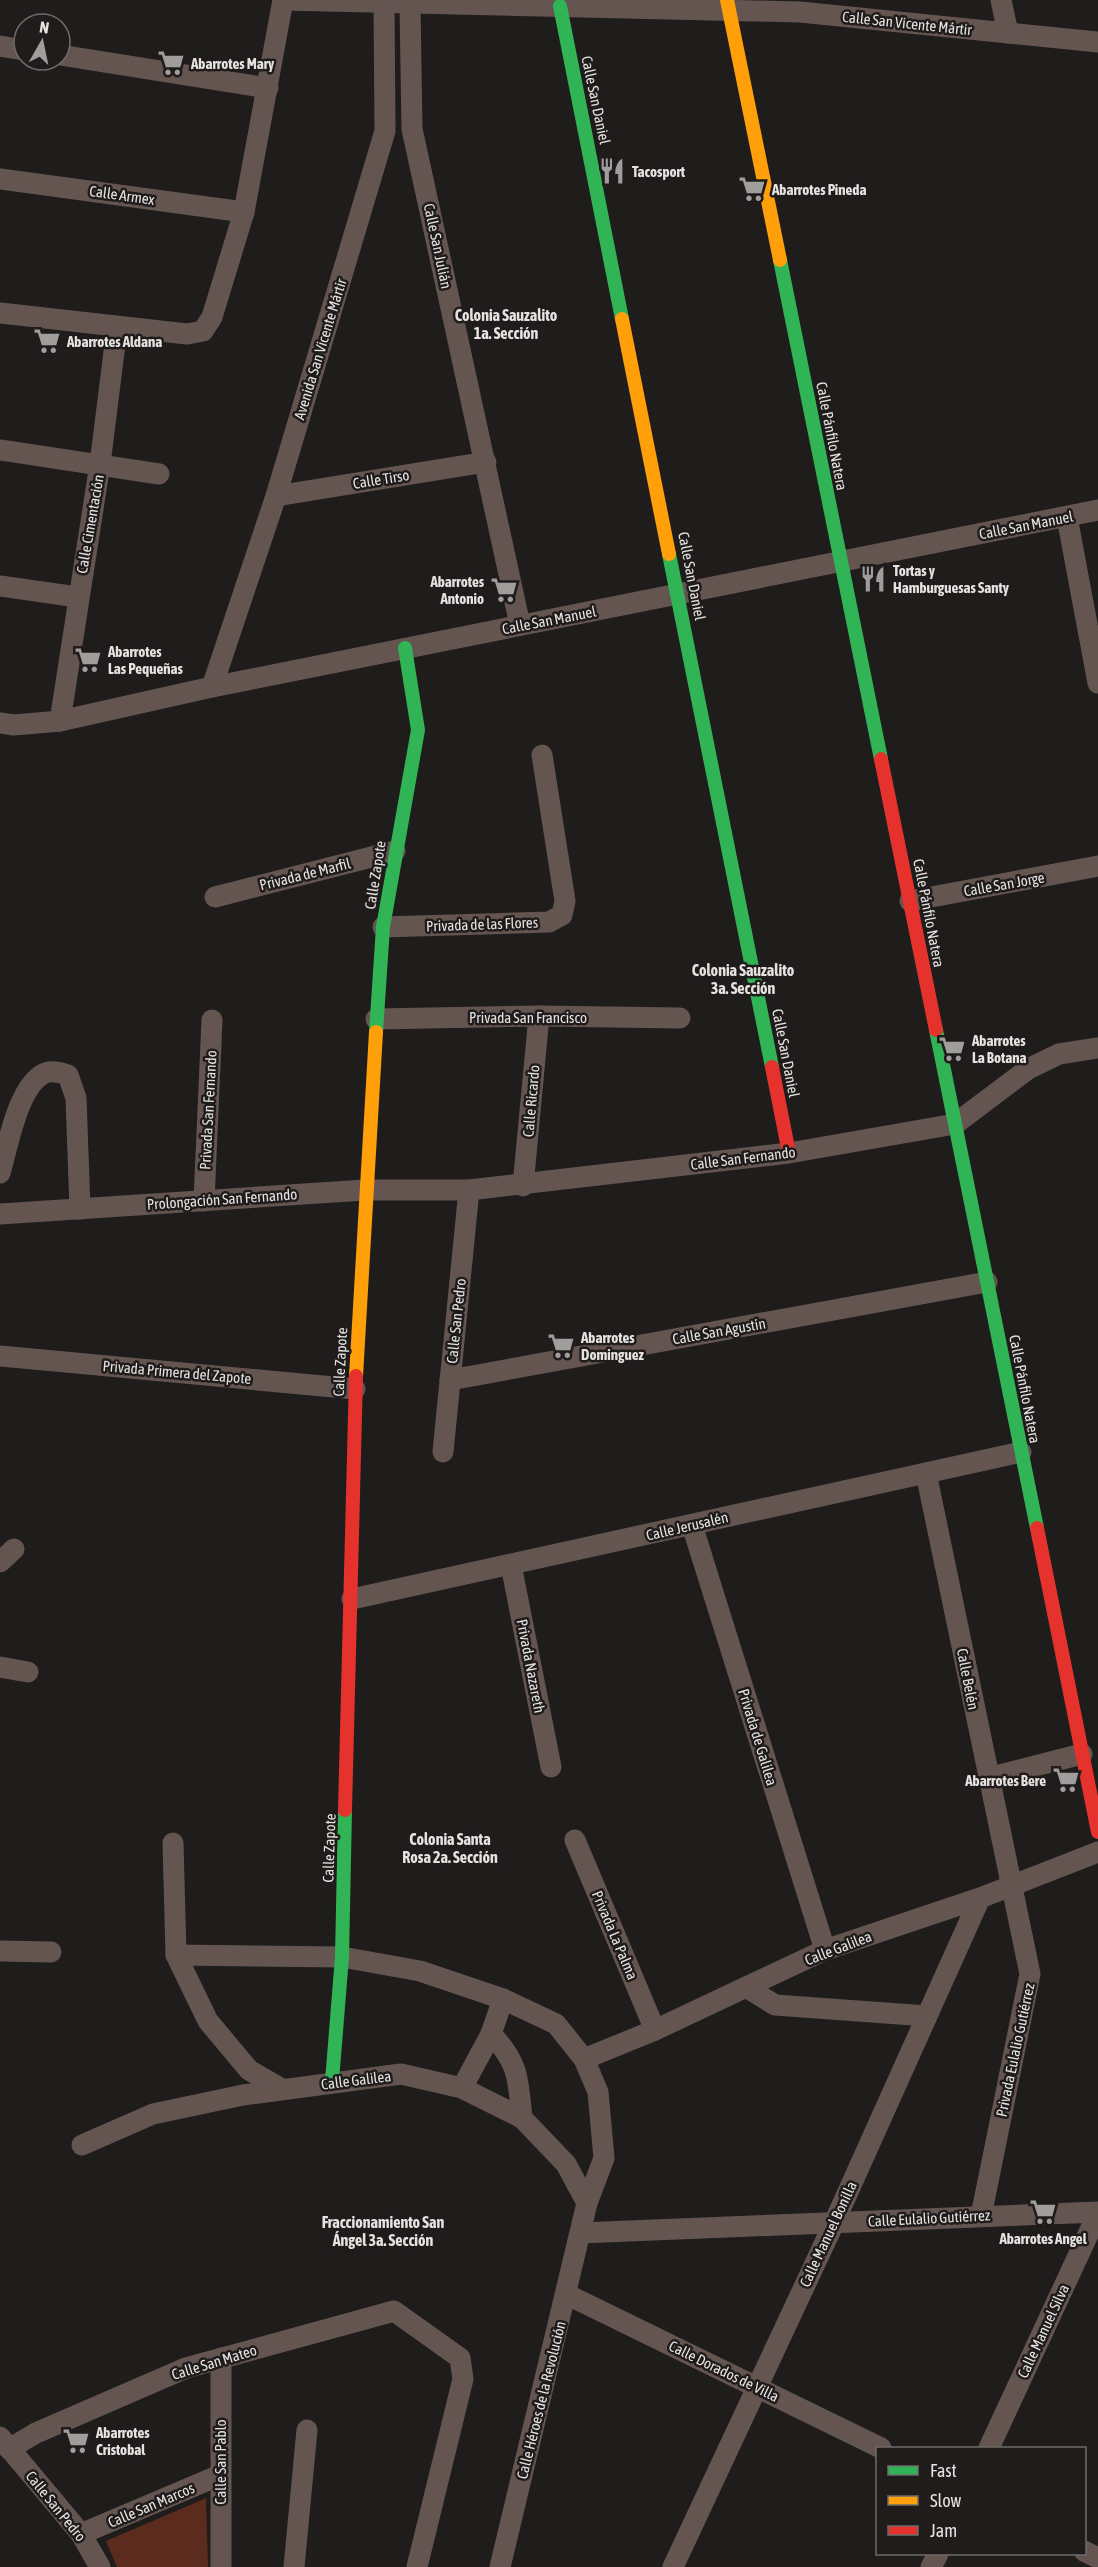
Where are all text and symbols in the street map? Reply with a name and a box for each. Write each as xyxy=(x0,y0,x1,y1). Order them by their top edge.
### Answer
street label: Calle San Vicente Mártir xyxy=(841,8,973,38)
north arrow xyxy=(12,12,72,72)
text: N xyxy=(38,18,50,37)
supermarket icon: Abarrotes Mary xyxy=(156,48,186,78)
street label: Calle San Daniel xyxy=(578,54,614,146)
place label: Abarrotes Mary xyxy=(190,55,275,72)
restaurant icon: Tacosport xyxy=(597,156,627,186)
place label: Tacosport xyxy=(632,163,686,180)
supermarket icon: Abarrotes Pineda xyxy=(737,174,767,204)
place label: Abarrotes Pineda xyxy=(771,181,866,198)
street label: Calle Armex xyxy=(88,182,156,208)
street label: Calle San Julián xyxy=(421,202,455,290)
street label: Avenida San Vicente Mártir xyxy=(290,276,350,422)
district label: Colonia Sauzalito 1a. Sección xyxy=(455,306,558,342)
supermarket icon: Abarrotes Aldana xyxy=(32,326,62,356)
place label: Abarrotes Aldana xyxy=(66,333,162,350)
street label: Calle Pánfilo Natera xyxy=(813,380,851,492)
street label: Calle Tirso xyxy=(352,466,410,492)
street label: Calle Cimentación xyxy=(73,473,107,575)
street label: Calle San Manuel xyxy=(978,508,1074,542)
street label: Calle San Daniel xyxy=(675,530,709,622)
place label: Tortas y Hamburguesas Santy xyxy=(893,562,1010,596)
restaurant icon: Tortas y Hamburguesas Santy xyxy=(858,564,888,594)
place label: Abarrotes Antonio xyxy=(429,573,485,607)
supermarket icon: Abarrotes Antonio xyxy=(489,575,519,605)
street label: Calle San Manuel xyxy=(501,603,597,637)
place label: Abarrotes Las Pequeñas xyxy=(107,643,183,677)
supermarket icon: Abarrotes Las Pequeñas xyxy=(73,645,103,675)
street label: Calle Zapote xyxy=(361,839,389,911)
street label: Privada de Marfil xyxy=(258,854,352,894)
street label: Calle Pánfilo Natera xyxy=(910,857,948,969)
street label: Calle San Jorge xyxy=(962,868,1046,899)
street label: Privada de las Flores xyxy=(426,914,538,934)
district label: Colonia Sauzalito 3a. Sección xyxy=(692,961,795,997)
street label: Calle San Daniel xyxy=(769,1007,803,1099)
street label: Privada San Francisco xyxy=(469,1009,587,1026)
place label: Abarrotes La Botana xyxy=(971,1032,1027,1066)
supermarket icon: Abarrotes La Botana xyxy=(937,1034,967,1064)
street label: Privada San Fernando xyxy=(196,1050,220,1170)
street label: Calle Ricardo xyxy=(519,1064,543,1138)
street label: Calle San Fernando xyxy=(690,1143,796,1173)
street label: Prolongación San Fernando xyxy=(146,1185,298,1213)
street label: Calle San Pedro xyxy=(443,1278,469,1364)
street label: Calle San Agustín xyxy=(671,1314,767,1348)
street label: Calle Zapote xyxy=(330,1327,350,1397)
place label: Abarrotes Dominguez xyxy=(580,1329,644,1363)
supermarket icon: Abarrotes Dominguez xyxy=(546,1331,576,1361)
street label: Calle Pánfilo Natera xyxy=(1006,1333,1044,1445)
street label: Privada Primera del Zapote xyxy=(102,1357,252,1387)
street label: Calle Jerusalén xyxy=(644,1508,730,1544)
street label: Privada Nazareth xyxy=(514,1618,548,1714)
street label: Calle Belén xyxy=(954,1647,982,1711)
street label: Privada de Galilea xyxy=(735,1687,781,1787)
supermarket icon: Abarrotes Bere xyxy=(1051,1765,1081,1795)
place label: Abarrotes Bere xyxy=(964,1772,1046,1789)
street label: Calle Zapote xyxy=(319,1813,339,1883)
district label: Colonia Santa Rosa 2a. Sección xyxy=(402,1830,498,1866)
street label: Privada La Palma xyxy=(589,1888,641,1982)
street label: Calle Galilea xyxy=(802,1927,874,1969)
street label: Privada Eulalio Gutiérrez xyxy=(993,1981,1038,2118)
street label: Calle Galilea xyxy=(320,2067,392,2093)
street label: Calle Manuel Bonilla xyxy=(796,2178,860,2290)
supermarket icon: Abarrotes Angel xyxy=(1028,2197,1058,2227)
street label: Calle Eulalio Gutiérrez xyxy=(867,2206,991,2230)
district label: Fraccionamiento San Ángel 3a. Sección xyxy=(322,2213,444,2249)
place label: Abarrotes Angel xyxy=(998,2230,1088,2247)
street label: Calle Manuel Silva xyxy=(1014,2281,1072,2381)
street label: Calle Héroes de la Revolución xyxy=(513,2319,569,2481)
street label: Calle Dorados de Villa xyxy=(666,2337,782,2405)
street label: Calle San Mateo xyxy=(169,2341,259,2383)
street label: Calle San Pablo xyxy=(212,2419,229,2505)
place label: Abarrotes Cristobal xyxy=(95,2424,150,2458)
supermarket icon: Abarrotes Cristobal xyxy=(61,2426,91,2456)
legend xyxy=(876,2447,1086,2555)
text: Fast xyxy=(930,2460,957,2481)
street label: Calle San Pedro xyxy=(22,2467,90,2545)
street label: Calle San Marcos xyxy=(105,2479,197,2531)
text: Slow xyxy=(930,2490,961,2511)
text: Jam xyxy=(930,2520,957,2541)

